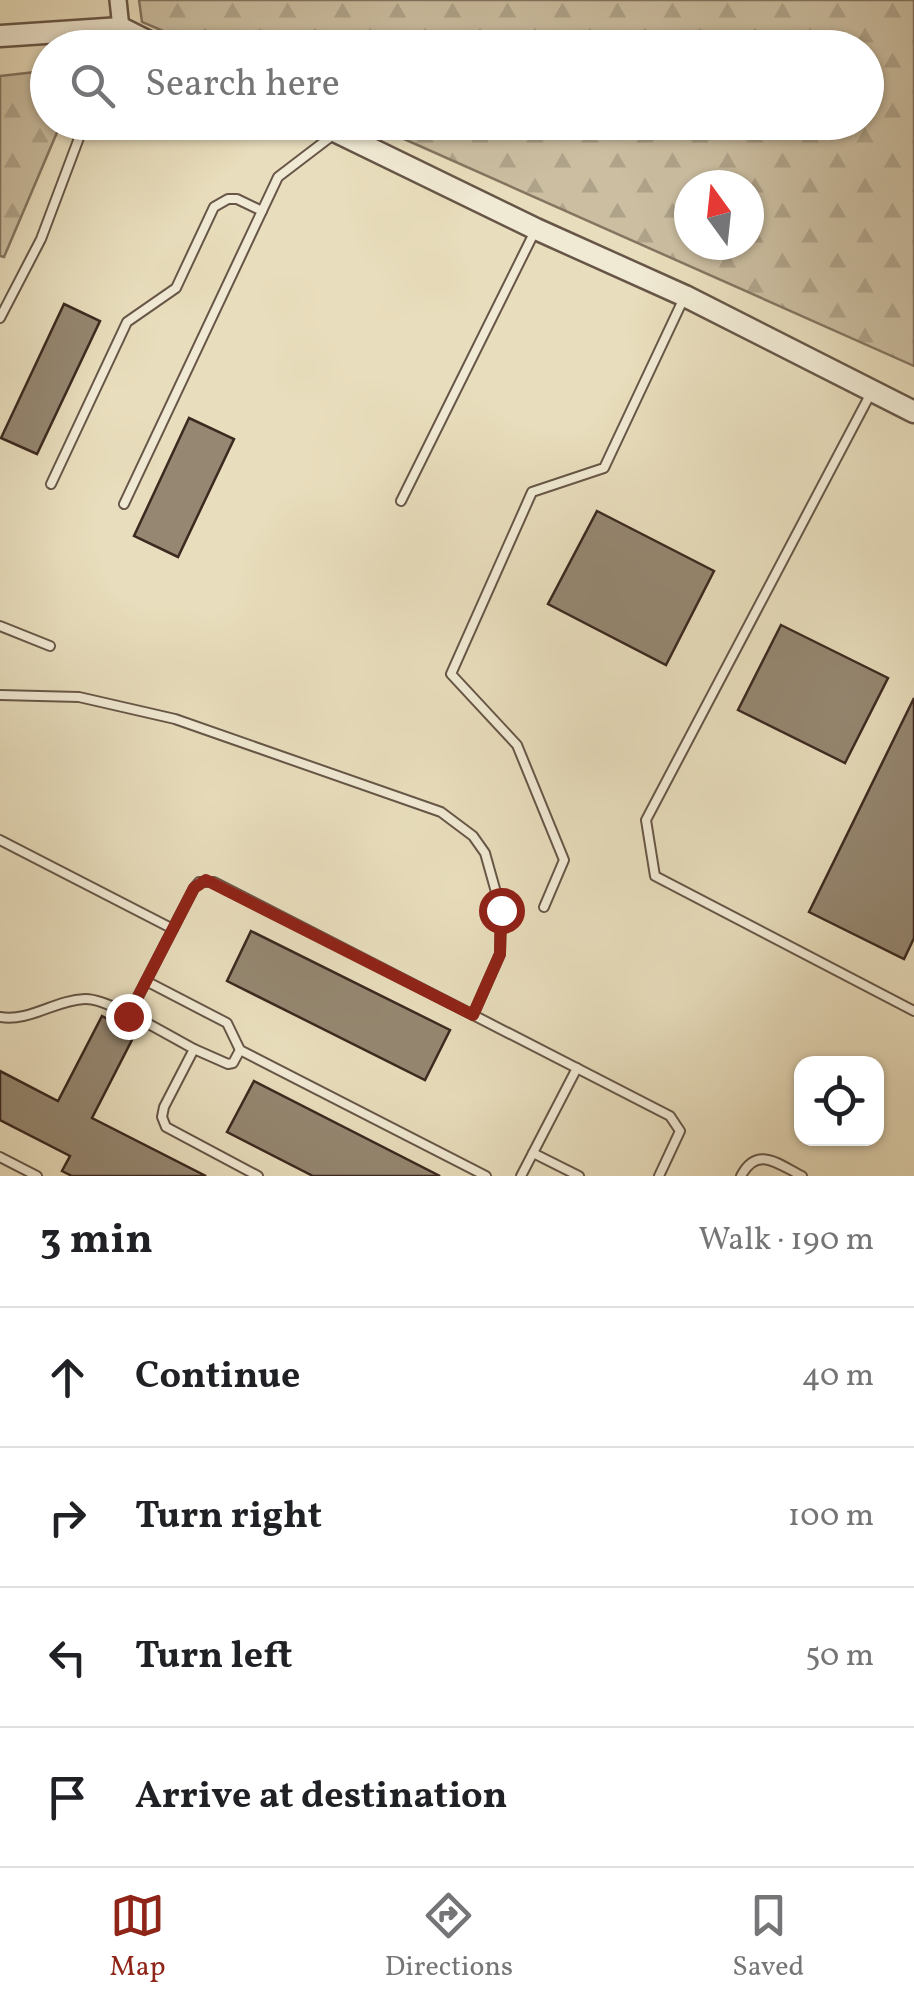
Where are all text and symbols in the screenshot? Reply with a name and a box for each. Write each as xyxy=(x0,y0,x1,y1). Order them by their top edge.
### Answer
search box xyxy=(30,30,884,140)
icon: search xyxy=(65,58,120,113)
text: Search here xyxy=(145,59,340,112)
north arrow xyxy=(674,170,764,260)
route start xyxy=(479,888,525,934)
route end xyxy=(106,994,152,1040)
map controls xyxy=(794,1056,884,1146)
button: locate xyxy=(794,1056,884,1146)
text: 3 min xyxy=(40,1212,153,1271)
text: Walk · 190 m xyxy=(699,1219,874,1263)
icon: ahead xyxy=(40,1350,95,1405)
text: Continue xyxy=(135,1351,300,1404)
text: 40 m xyxy=(802,1355,874,1399)
icon: right xyxy=(40,1490,95,1545)
text: Turn right xyxy=(135,1491,322,1544)
text: 100 m xyxy=(788,1495,874,1539)
icon: left xyxy=(40,1630,95,1685)
text: Turn left xyxy=(135,1631,292,1684)
text: 50 m xyxy=(805,1635,874,1679)
icon: arrive xyxy=(40,1770,95,1825)
text: Arrive at destination xyxy=(135,1771,508,1824)
tab: Map xyxy=(110,1888,166,1987)
tab: Directions xyxy=(385,1888,513,1987)
tab: Saved xyxy=(732,1888,804,1987)

